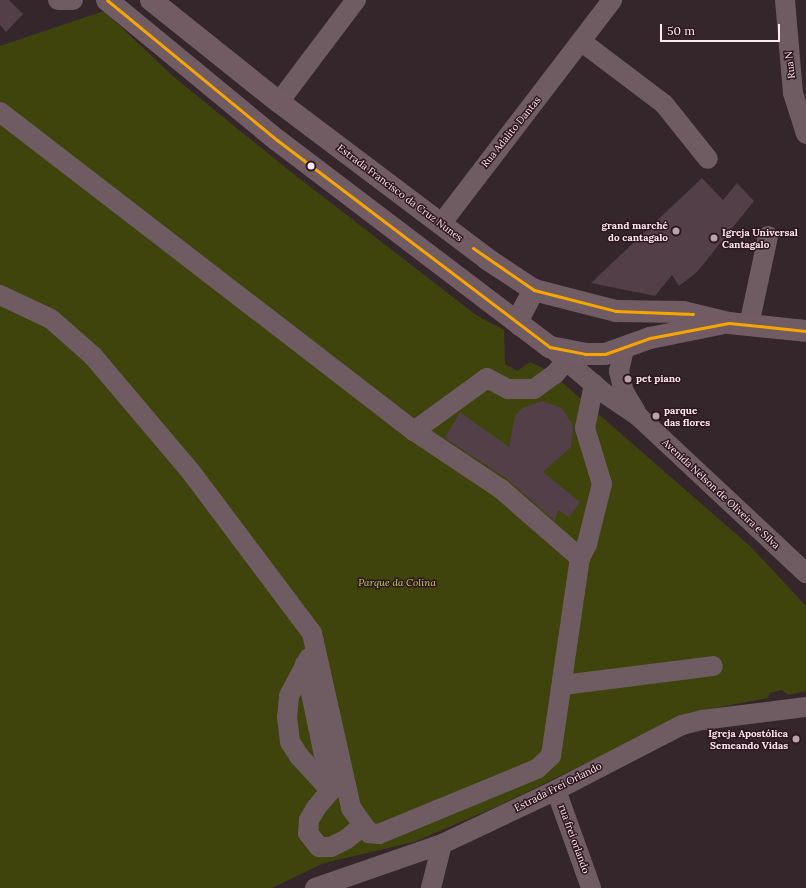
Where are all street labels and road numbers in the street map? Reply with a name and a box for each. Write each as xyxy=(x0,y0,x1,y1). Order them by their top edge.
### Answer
street label: Rua N xyxy=(782,51,798,79)
street label: Rua Adalito Dantas xyxy=(479,94,543,170)
street label: Estrada Francisco da Cruz Nunes xyxy=(335,142,465,244)
street label: Avenida Nélson de Oliveira e Silva xyxy=(660,436,782,552)
street label: Estrada Frei Orlando xyxy=(512,760,604,814)
street label: rua frei orlando xyxy=(556,803,592,875)

